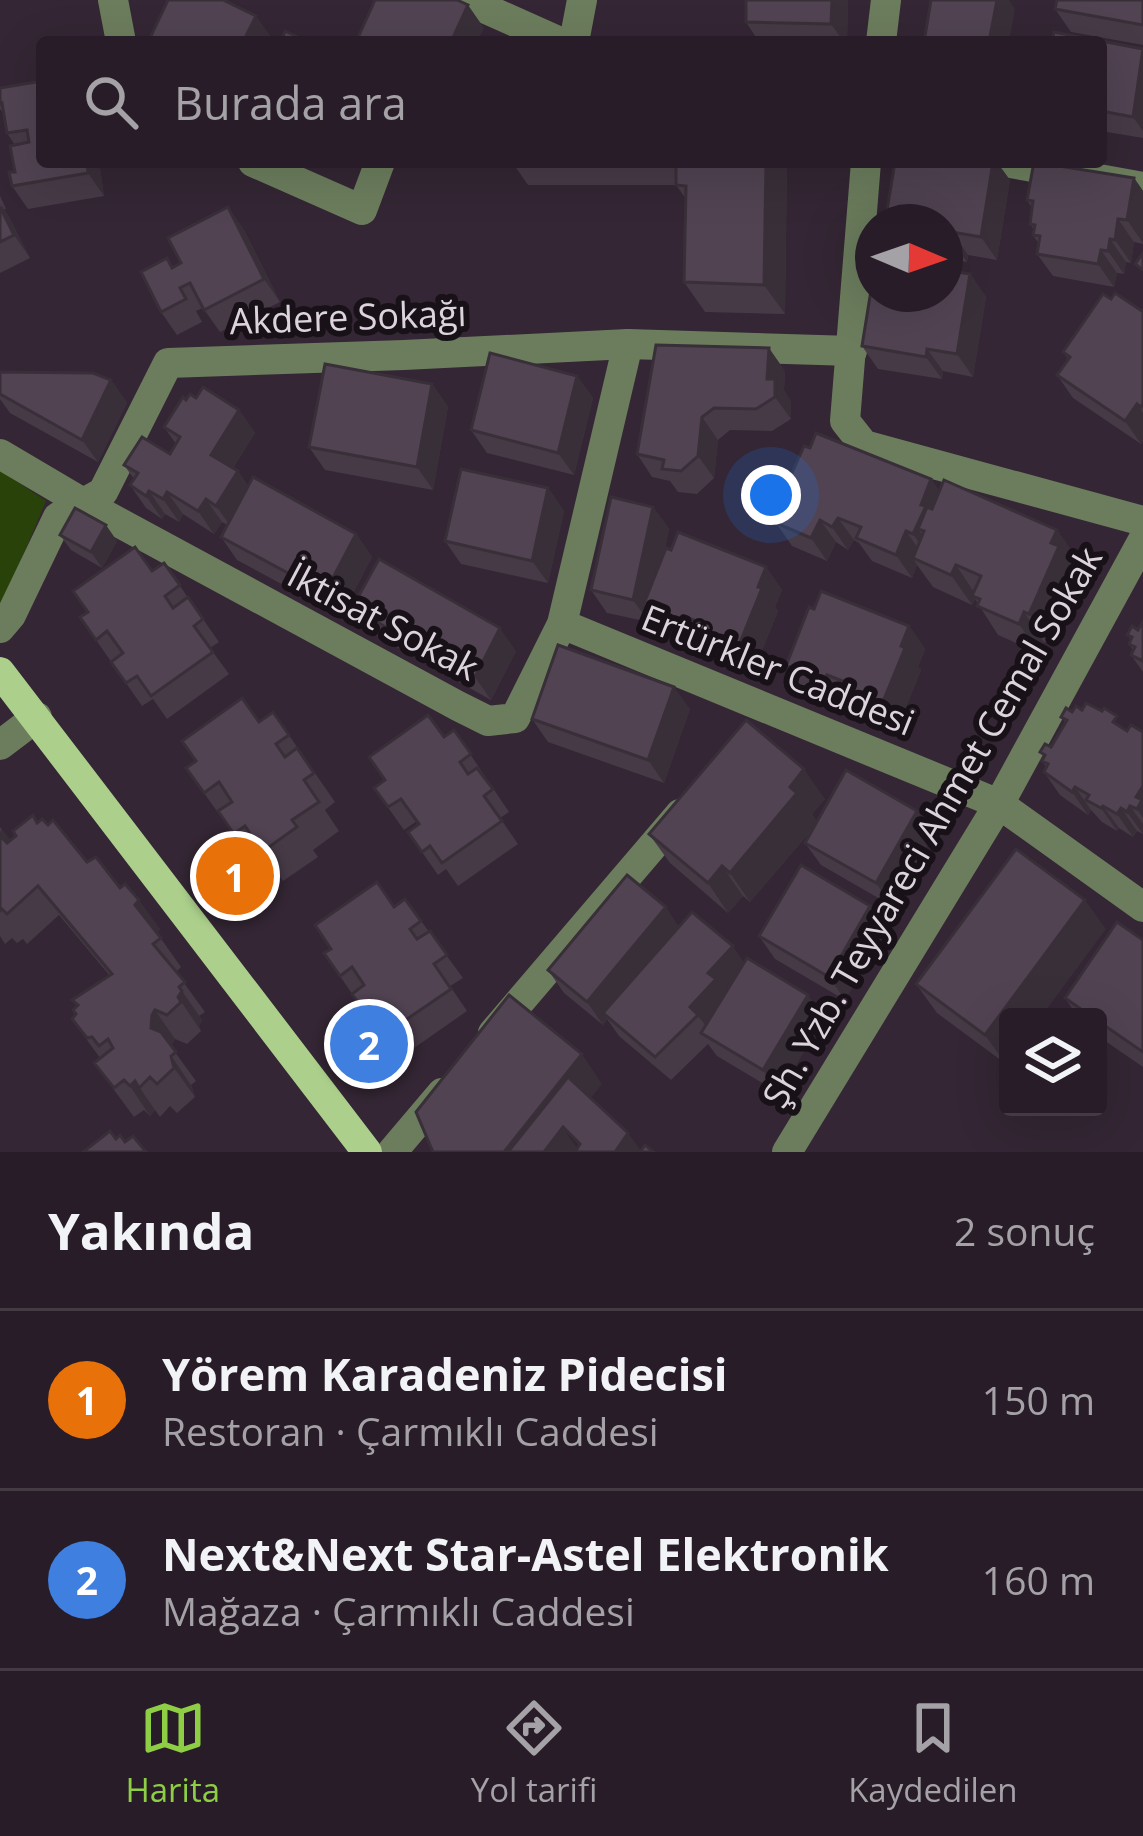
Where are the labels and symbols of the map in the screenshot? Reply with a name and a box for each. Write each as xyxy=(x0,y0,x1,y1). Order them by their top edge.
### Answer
north arrow xyxy=(855,204,963,312)
street label: Akdere Sokağı xyxy=(229,288,467,345)
your location xyxy=(741,465,801,525)
street label: Şh. Yzb. Teyyareci Ahmet Cemal Sokak xyxy=(750,537,1113,1116)
street label: İktisat Sokak xyxy=(279,550,487,691)
street label: Ertürkler Caddesi xyxy=(635,593,922,747)
pin: 1 xyxy=(196,831,274,921)
pin: 2 xyxy=(330,999,408,1089)

